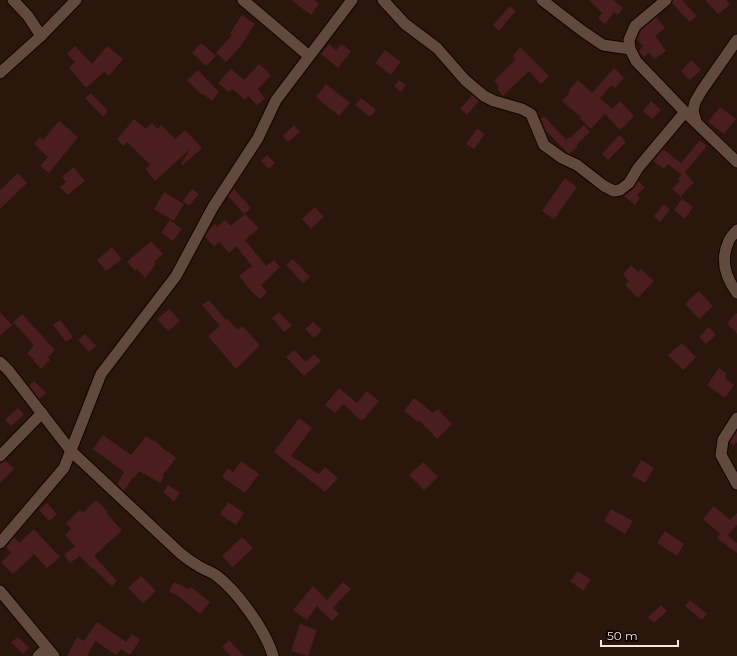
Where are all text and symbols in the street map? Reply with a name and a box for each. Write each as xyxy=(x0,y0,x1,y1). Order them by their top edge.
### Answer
scale bar xyxy=(601,622,678,648)
text: 50 m xyxy=(607,628,638,643)

